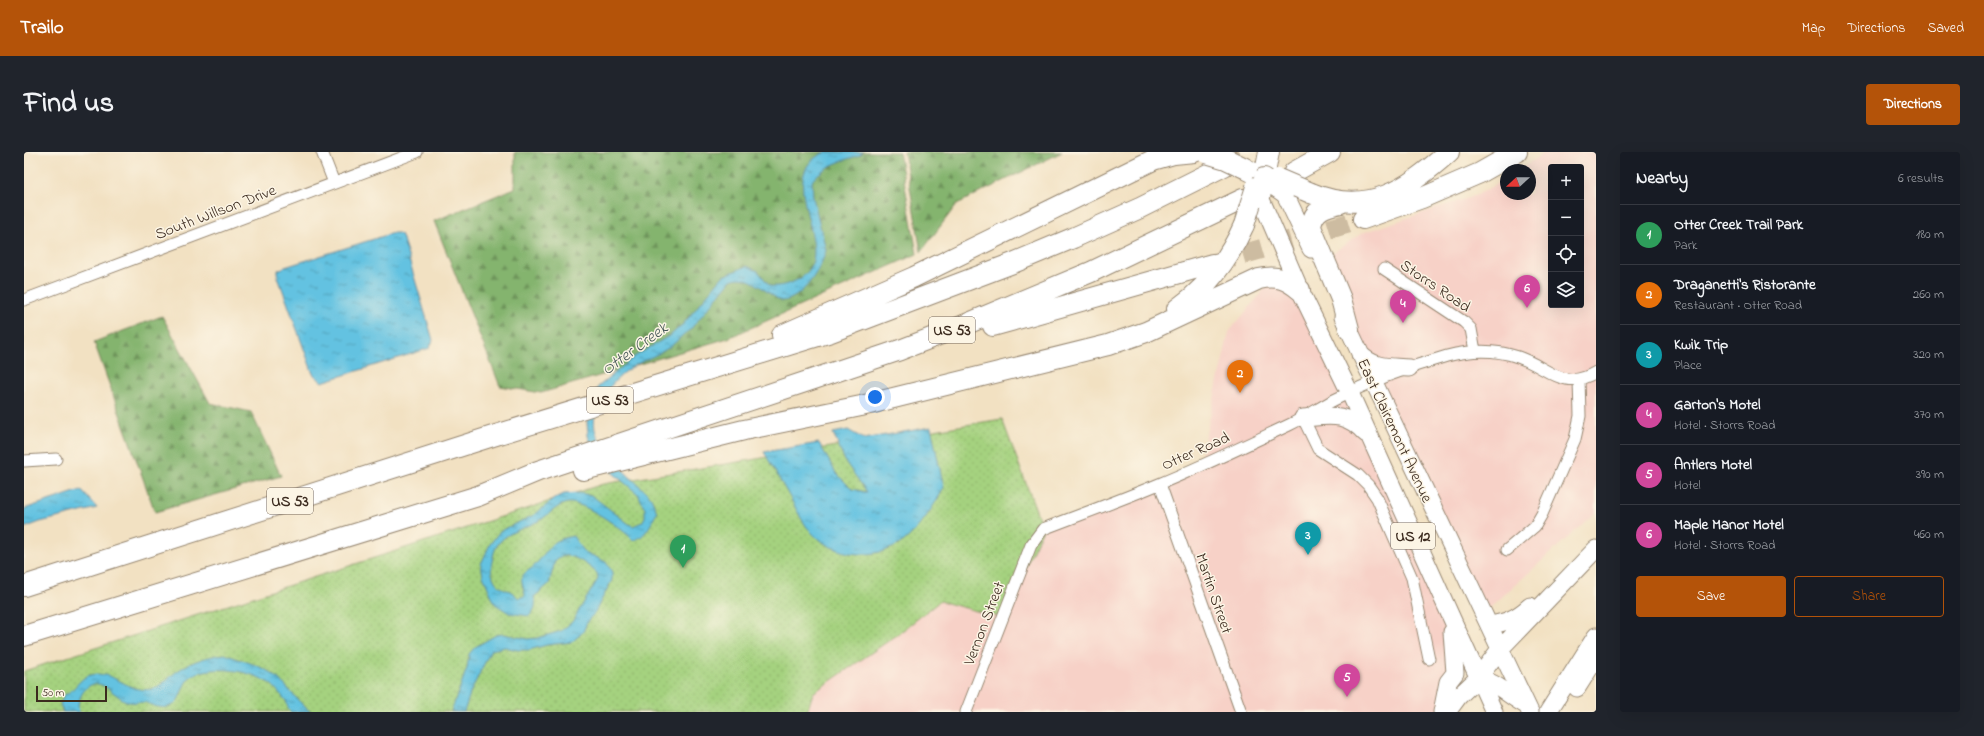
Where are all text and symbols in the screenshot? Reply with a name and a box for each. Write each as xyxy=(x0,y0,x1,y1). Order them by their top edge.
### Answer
text: Trailo xyxy=(20,15,64,42)
text: Map xyxy=(1802,18,1825,39)
text: Directions xyxy=(1847,18,1905,39)
text: Saved xyxy=(1927,18,1964,39)
text: Find us xyxy=(24,84,114,125)
button: Directions xyxy=(1866,84,1960,125)
north arrow xyxy=(1500,164,1536,200)
map controls xyxy=(1548,164,1584,308)
button: + xyxy=(1548,164,1584,200)
text: Nearby xyxy=(1636,166,1688,191)
text: 6 results xyxy=(1898,169,1944,188)
street label: South Willson Drive xyxy=(152,178,280,247)
button: − xyxy=(1548,200,1584,236)
text: Otter Creek Trail Park xyxy=(1674,214,1803,236)
text: 1 xyxy=(1647,225,1651,244)
text: 180 m xyxy=(1916,225,1944,244)
button: locate xyxy=(1548,236,1584,272)
text: Park xyxy=(1674,236,1698,255)
street label: Storrs Road xyxy=(1395,254,1475,319)
button: layers xyxy=(1548,272,1584,308)
text: Draganetti's Ristorante xyxy=(1674,274,1816,296)
pin: 6 xyxy=(1514,275,1540,308)
text: 2 xyxy=(1646,285,1652,304)
text: 260 m xyxy=(1913,285,1944,304)
pin: 4 xyxy=(1390,290,1416,323)
text: Restaurant · Otter Road xyxy=(1674,296,1802,315)
water label: Otter Creek xyxy=(596,316,675,382)
road number: US 53 xyxy=(929,317,975,343)
text: Kwik Trip xyxy=(1674,334,1728,356)
text: 3 xyxy=(1646,345,1652,364)
text: 320 m xyxy=(1913,345,1944,364)
street label: East Clairemont Avenue xyxy=(1350,355,1439,508)
text: Place xyxy=(1674,356,1702,375)
pin: 2 xyxy=(1227,360,1253,393)
road number: US 53 xyxy=(587,387,633,413)
your location xyxy=(865,387,885,407)
text: Garton's Motel xyxy=(1674,394,1761,416)
text: 4 xyxy=(1646,405,1652,424)
text: 370 m xyxy=(1914,405,1944,424)
text: Hotel · Storrs Road xyxy=(1674,416,1776,435)
street label: Otter Road xyxy=(1158,426,1234,477)
text: Antlers Motel xyxy=(1674,454,1752,476)
text: 5 xyxy=(1645,465,1653,484)
text: 390 m xyxy=(1916,465,1944,484)
text: Hotel xyxy=(1674,476,1701,495)
road number: US 53 xyxy=(267,488,313,514)
text: Maple Manor Motel xyxy=(1674,514,1784,536)
pin: 3 xyxy=(1295,522,1321,555)
road number: US 12 xyxy=(1391,523,1435,549)
text: 6 xyxy=(1646,525,1652,544)
text: 460 m xyxy=(1914,525,1944,544)
pin: 1 xyxy=(670,535,696,568)
text: Hotel · Storrs Road xyxy=(1674,536,1776,555)
street label: Martin Street xyxy=(1188,550,1238,638)
button: Save xyxy=(1636,576,1786,617)
button: Share xyxy=(1794,576,1944,617)
street label: Vernon Street xyxy=(958,578,1012,670)
pin: 5 xyxy=(1334,664,1360,697)
scale bar xyxy=(36,684,107,703)
text: 50 m xyxy=(42,685,64,701)

